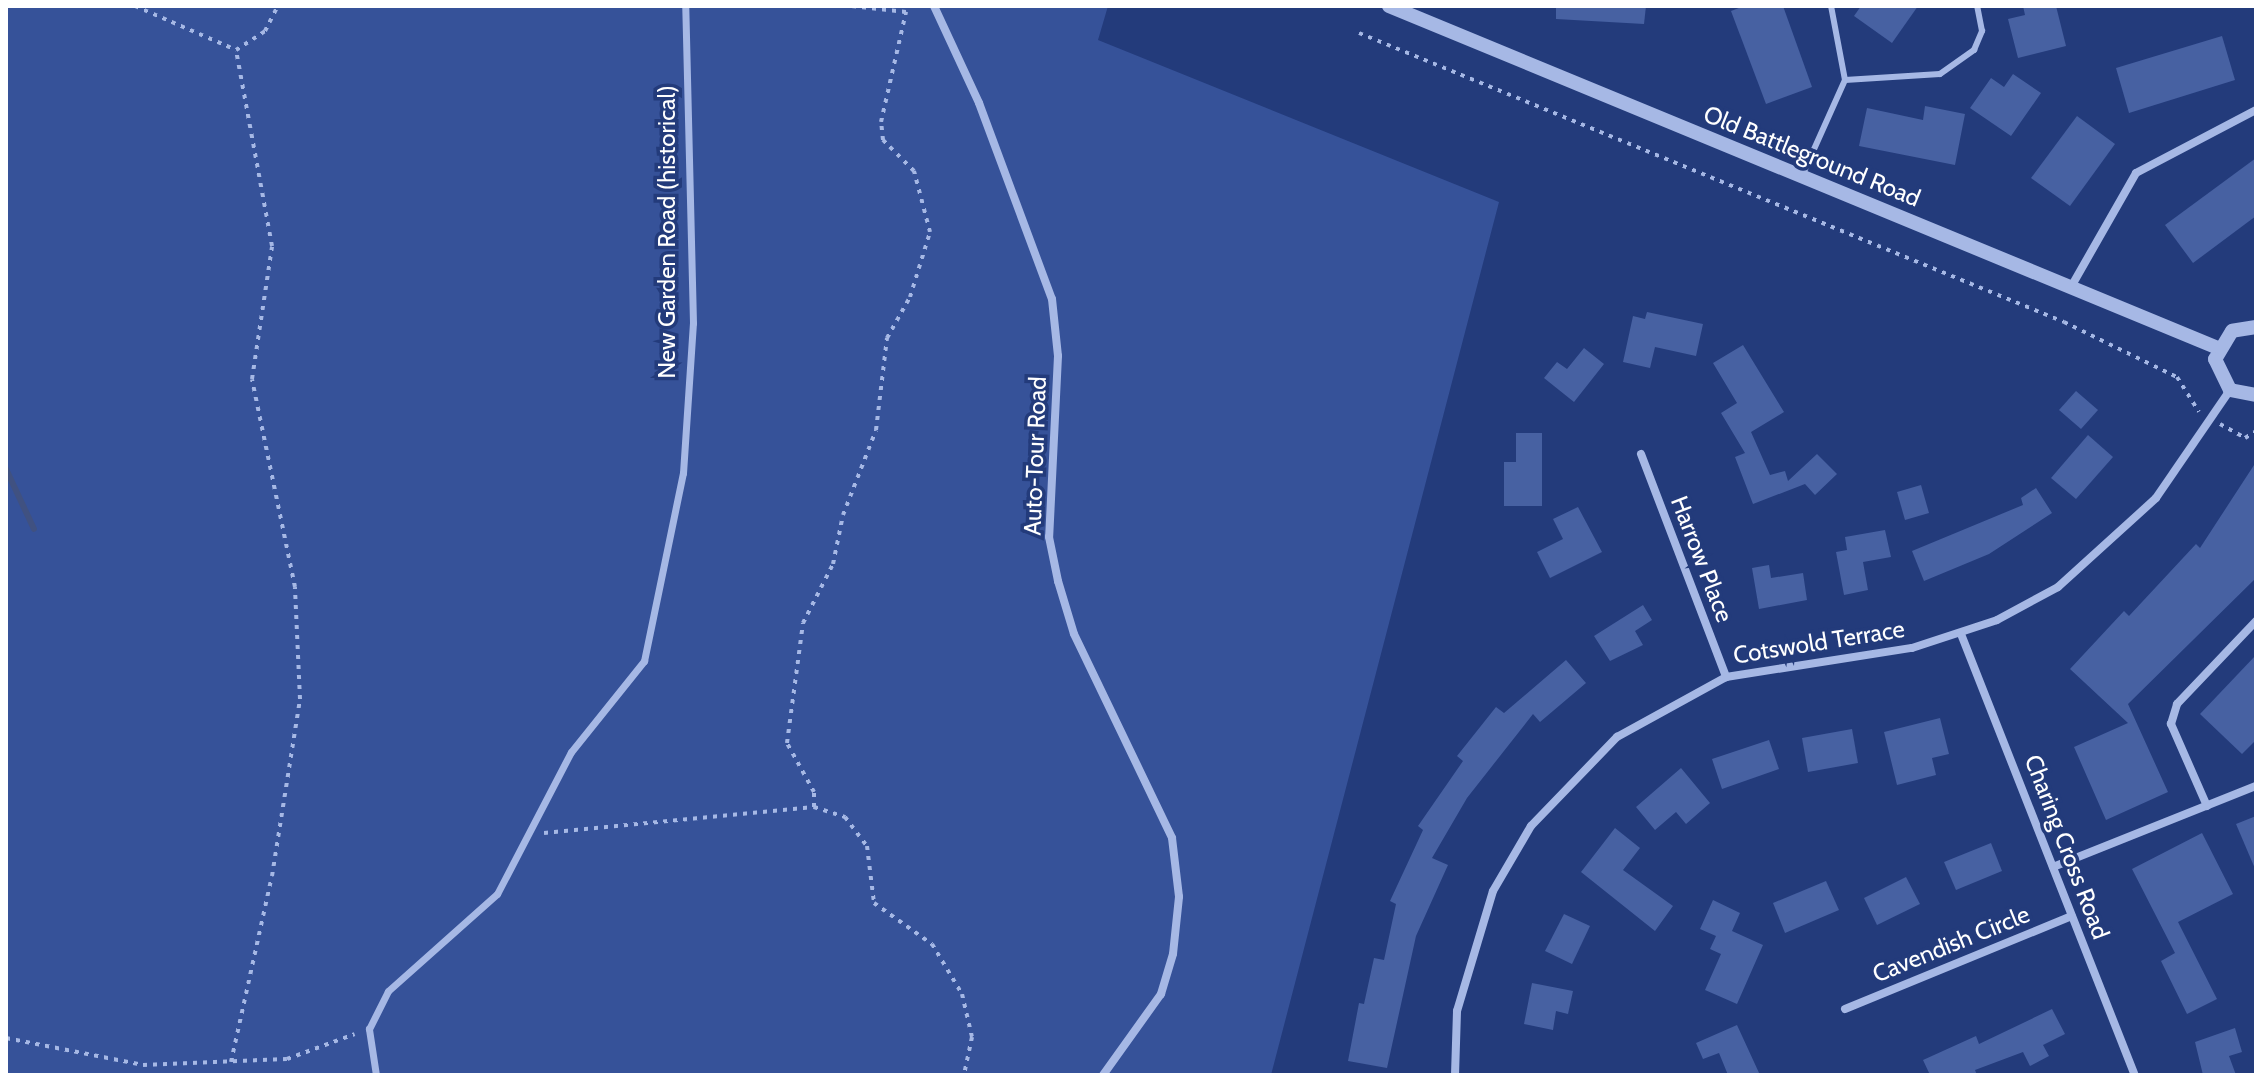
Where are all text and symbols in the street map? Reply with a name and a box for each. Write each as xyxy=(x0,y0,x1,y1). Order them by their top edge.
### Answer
street label: New Garden Road (historical) xyxy=(653,85,681,379)
street label: Old Battleground Road xyxy=(1699,99,1925,213)
street label: Auto-Tour Road xyxy=(1018,376,1052,536)
street label: Harrow Place xyxy=(1665,492,1739,626)
street label: Cotswold Terrace xyxy=(1731,614,1907,670)
street label: Charing Cross Road xyxy=(2019,751,2115,943)
street label: Cavendish Circle xyxy=(1868,899,2034,989)

